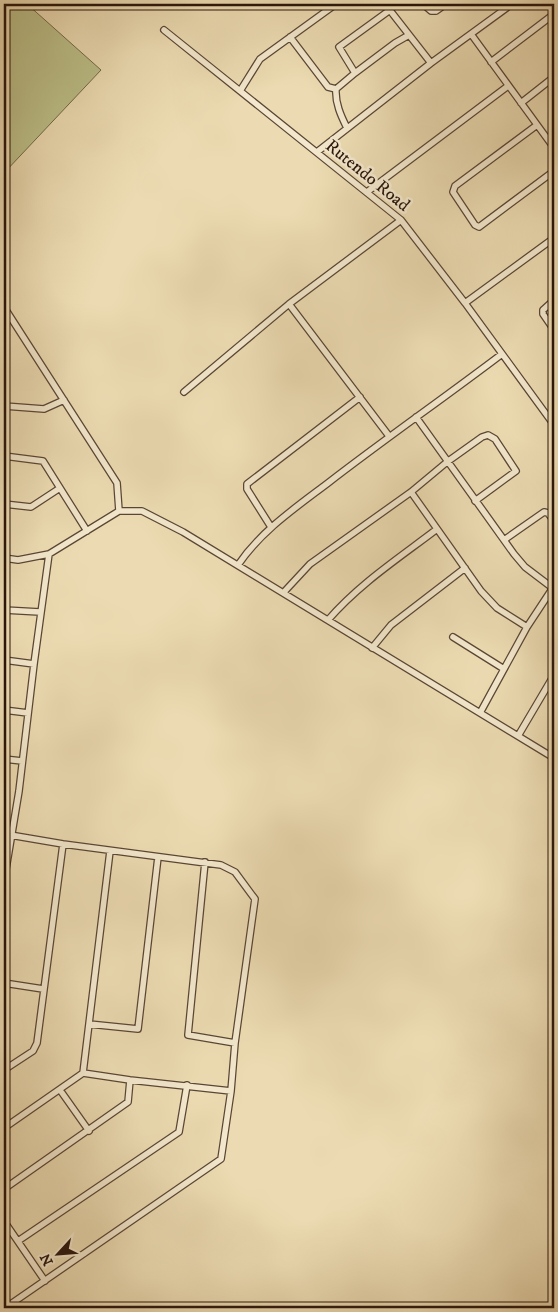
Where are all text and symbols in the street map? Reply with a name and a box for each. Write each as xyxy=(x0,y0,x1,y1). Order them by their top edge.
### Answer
street label: Rutendo Road xyxy=(321,135,414,216)
north arrow xyxy=(32,1230,82,1280)
text: N xyxy=(36,1250,58,1268)

